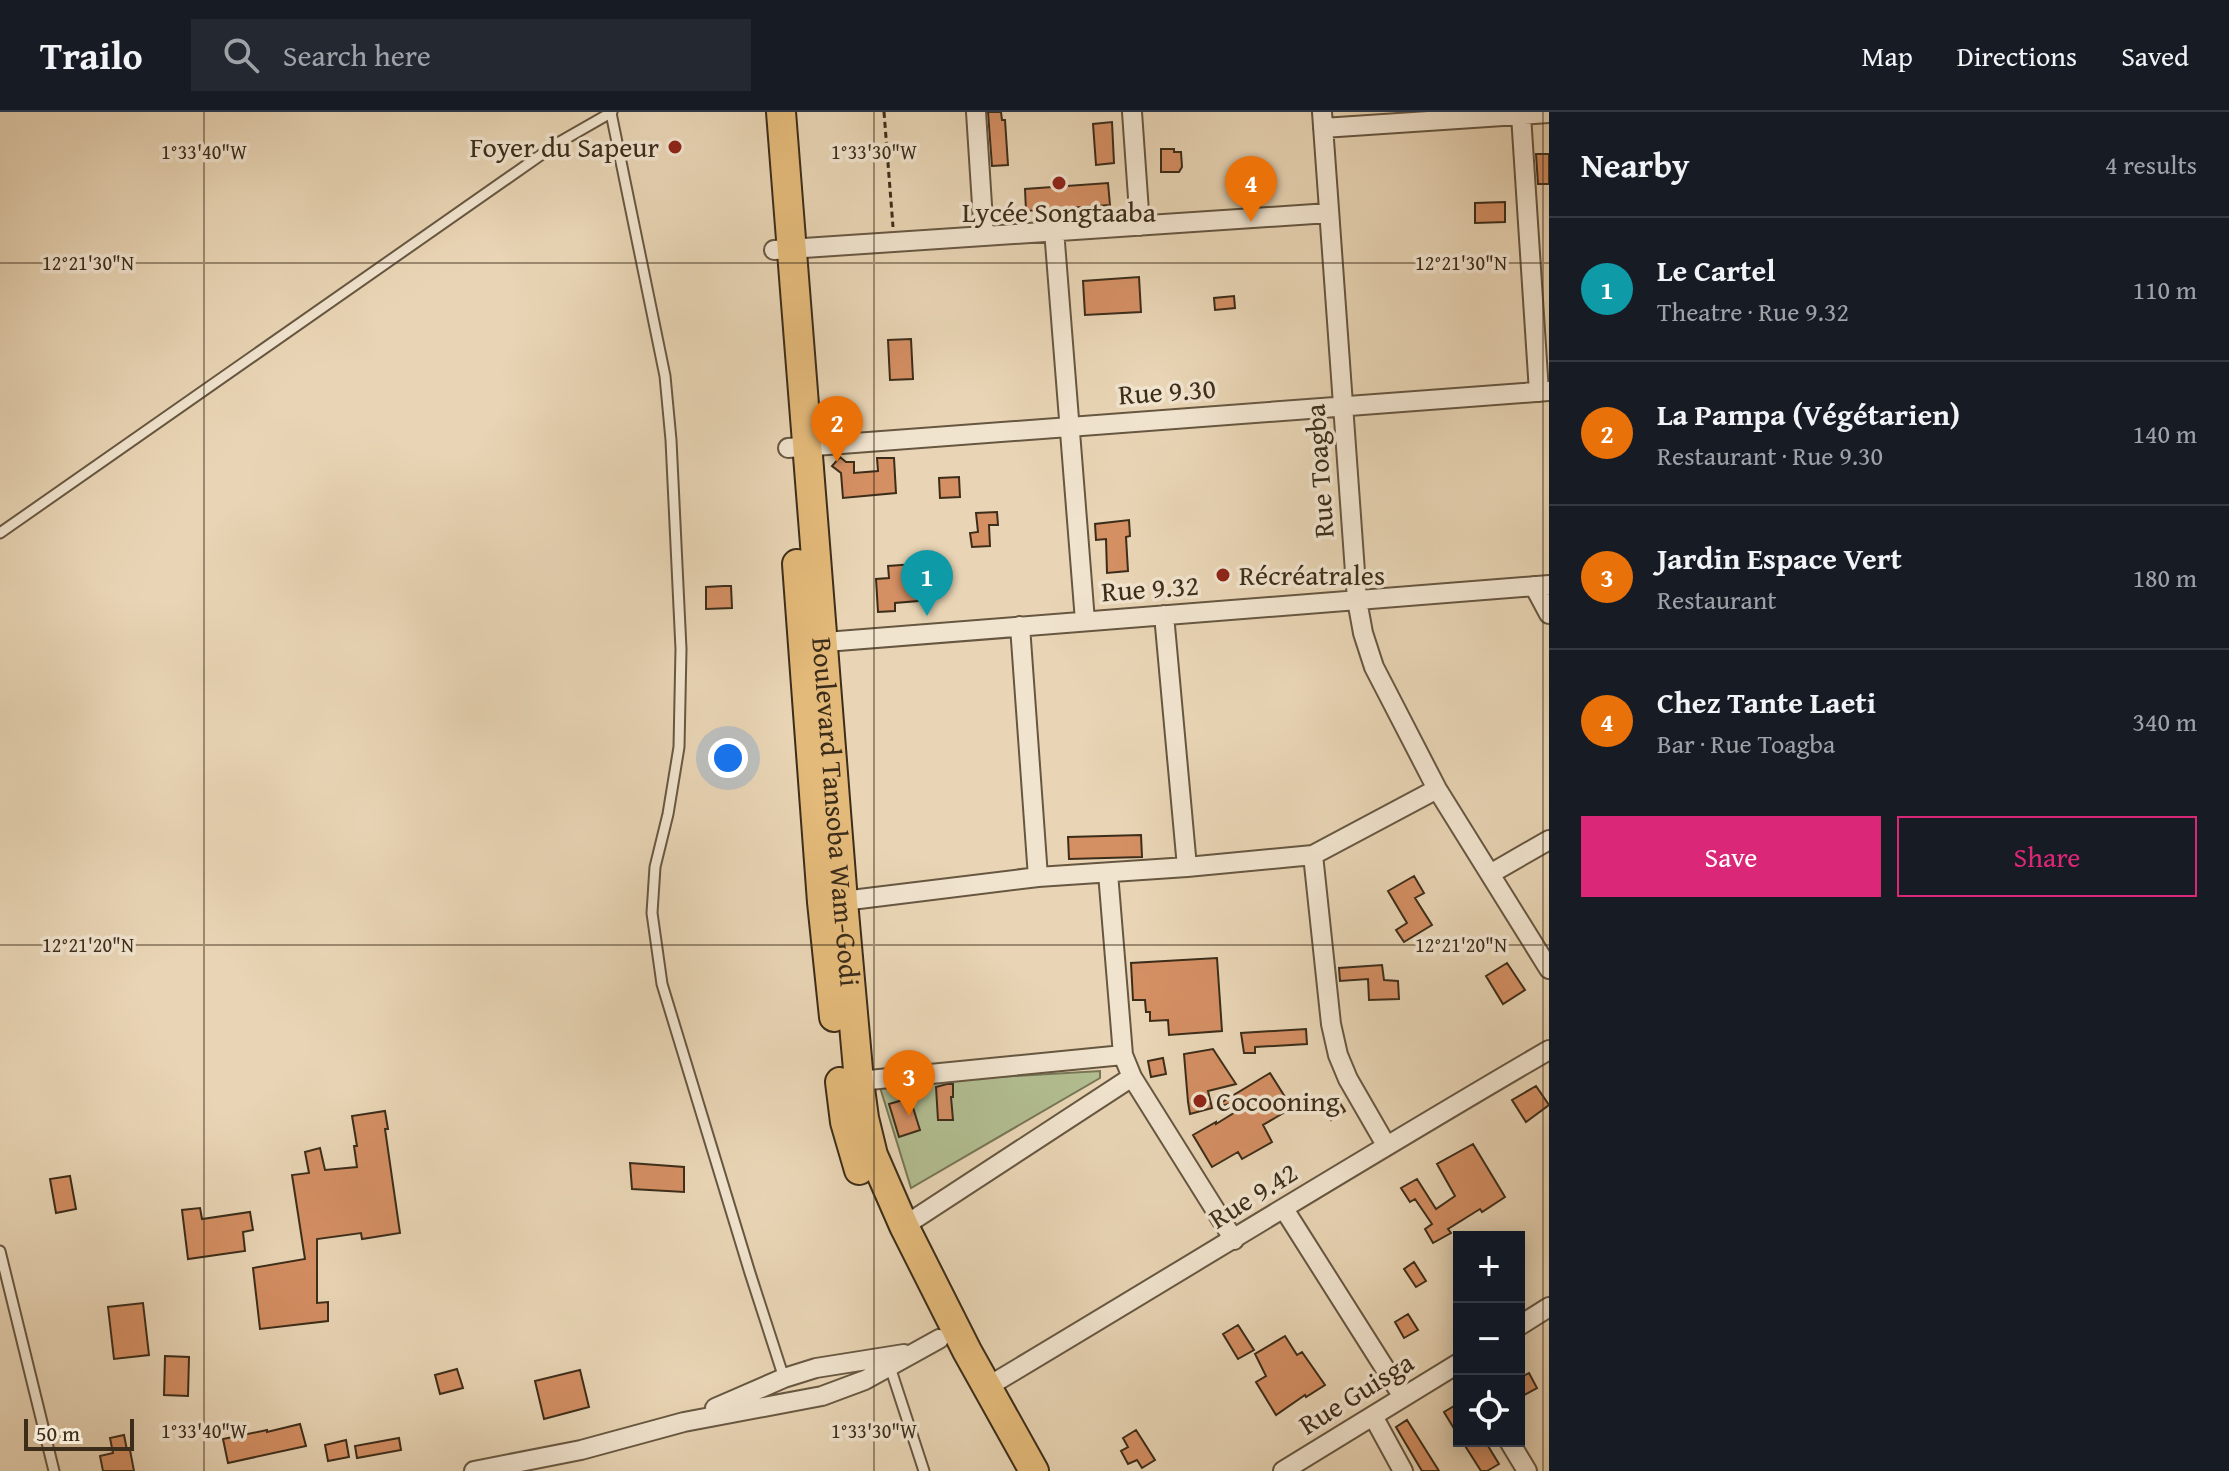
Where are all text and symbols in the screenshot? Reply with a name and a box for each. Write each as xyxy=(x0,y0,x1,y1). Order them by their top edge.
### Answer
search box xyxy=(191,19,751,91)
text: Trailo xyxy=(40,27,143,83)
icon: search xyxy=(219,33,263,77)
text: Search here xyxy=(283,33,431,77)
text: Map xyxy=(1861,35,1913,76)
text: Directions xyxy=(1957,35,2077,76)
text: Saved xyxy=(2121,35,2189,76)
place label: Foyer du Sapeur xyxy=(470,126,659,167)
text: 1°33'40"W xyxy=(161,137,247,166)
text: 1°33'30"W xyxy=(831,137,917,166)
marker: Foyer du Sapeur xyxy=(666,138,684,156)
text: Nearby xyxy=(1581,140,1690,189)
text: 4 results xyxy=(2105,145,2197,184)
pin: 4 xyxy=(1225,156,1277,222)
marker: Lycée Songtaaba xyxy=(1050,174,1068,192)
place label: Lycée Songtaaba xyxy=(962,191,1157,232)
text: 12°21'30"N xyxy=(42,248,134,277)
text: 12°21'30"N xyxy=(1415,248,1507,277)
text: Le Cartel xyxy=(1657,248,1775,292)
text: 1 xyxy=(1600,270,1614,309)
text: 110 m xyxy=(2132,270,2197,309)
text: Theatre · Rue 9.32 xyxy=(1657,292,1849,331)
street label: Rue 9.30 xyxy=(1117,367,1217,414)
text: La Pampa (Végétarien) xyxy=(1657,392,1960,436)
pin: 2 xyxy=(811,396,863,462)
street label: Rue Toagba xyxy=(1293,402,1344,539)
text: 2 xyxy=(1600,414,1614,453)
text: 140 m xyxy=(2132,414,2197,453)
text: Restaurant · Rue 9.30 xyxy=(1657,436,1883,475)
text: Jardin Espace Vert xyxy=(1657,536,1902,580)
pin: 1 xyxy=(901,550,953,616)
place label: Récréatrales xyxy=(1239,554,1385,595)
text: 3 xyxy=(1600,558,1614,597)
text: 180 m xyxy=(2132,558,2197,597)
street label: Rue 9.32 xyxy=(1100,564,1200,611)
marker: Récréatrales xyxy=(1214,566,1232,584)
text: Restaurant xyxy=(1657,580,1777,619)
street label: Boulevard Tansoba Wam-Godi xyxy=(802,636,872,988)
text: Chez Tante Laeti xyxy=(1657,680,1876,724)
text: 4 xyxy=(1600,702,1614,741)
text: 340 m xyxy=(2132,702,2197,741)
text: Bar · Rue Toagba xyxy=(1657,724,1835,763)
your location xyxy=(708,738,748,778)
button: Save xyxy=(1581,816,1881,897)
button: Share xyxy=(1897,816,2197,897)
text: 12°21'20"N xyxy=(42,930,134,959)
text: 12°21'20"N xyxy=(1415,930,1507,959)
pin: 3 xyxy=(883,1050,935,1116)
place label: Cocooning xyxy=(1216,1080,1340,1121)
marker: Cocooning xyxy=(1191,1092,1209,1110)
street label: Rue 9.42 xyxy=(1200,1151,1305,1238)
map controls xyxy=(1453,1231,1525,1447)
button: + xyxy=(1453,1231,1525,1303)
button: − xyxy=(1453,1303,1525,1375)
street label: Rue Guisga xyxy=(1290,1341,1422,1444)
button: locate xyxy=(1453,1375,1525,1447)
scale bar xyxy=(24,1415,134,1451)
text: 1°33'40"W xyxy=(161,1416,247,1445)
text: 1°33'30"W xyxy=(831,1416,917,1445)
text: 50 m xyxy=(36,1417,80,1449)

